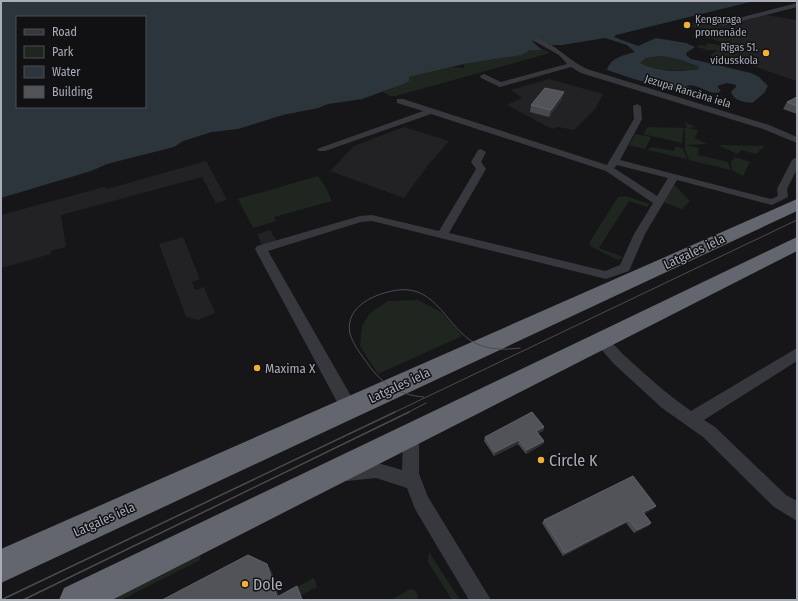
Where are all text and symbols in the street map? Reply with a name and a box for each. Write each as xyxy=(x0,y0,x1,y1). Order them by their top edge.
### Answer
place label: Ķengaraga promenāde xyxy=(695,13,747,39)
legend xyxy=(16,16,146,108)
marker: Ķengaraga promenāde xyxy=(682,20,692,30)
text: Road xyxy=(52,25,77,39)
place label: Rīgas 51. vidusskola xyxy=(710,41,758,67)
text: Park xyxy=(52,45,74,59)
marker: Rīgas 51. vidusskola xyxy=(761,48,771,58)
text: Water xyxy=(52,65,81,79)
street label: Jezupa Rancāna iela xyxy=(643,72,732,111)
text: Building xyxy=(52,85,93,99)
street label: Latgales iela xyxy=(661,231,727,272)
place label: Maxima X xyxy=(265,361,316,376)
marker: Maxima X xyxy=(252,363,262,373)
street label: Latgales iela xyxy=(366,365,432,406)
place label: Circle K xyxy=(549,451,598,470)
marker: Circle K xyxy=(536,455,546,465)
street label: Latgales iela xyxy=(71,499,137,540)
place label: Dole xyxy=(253,575,283,594)
marker: Dole xyxy=(240,579,250,589)

